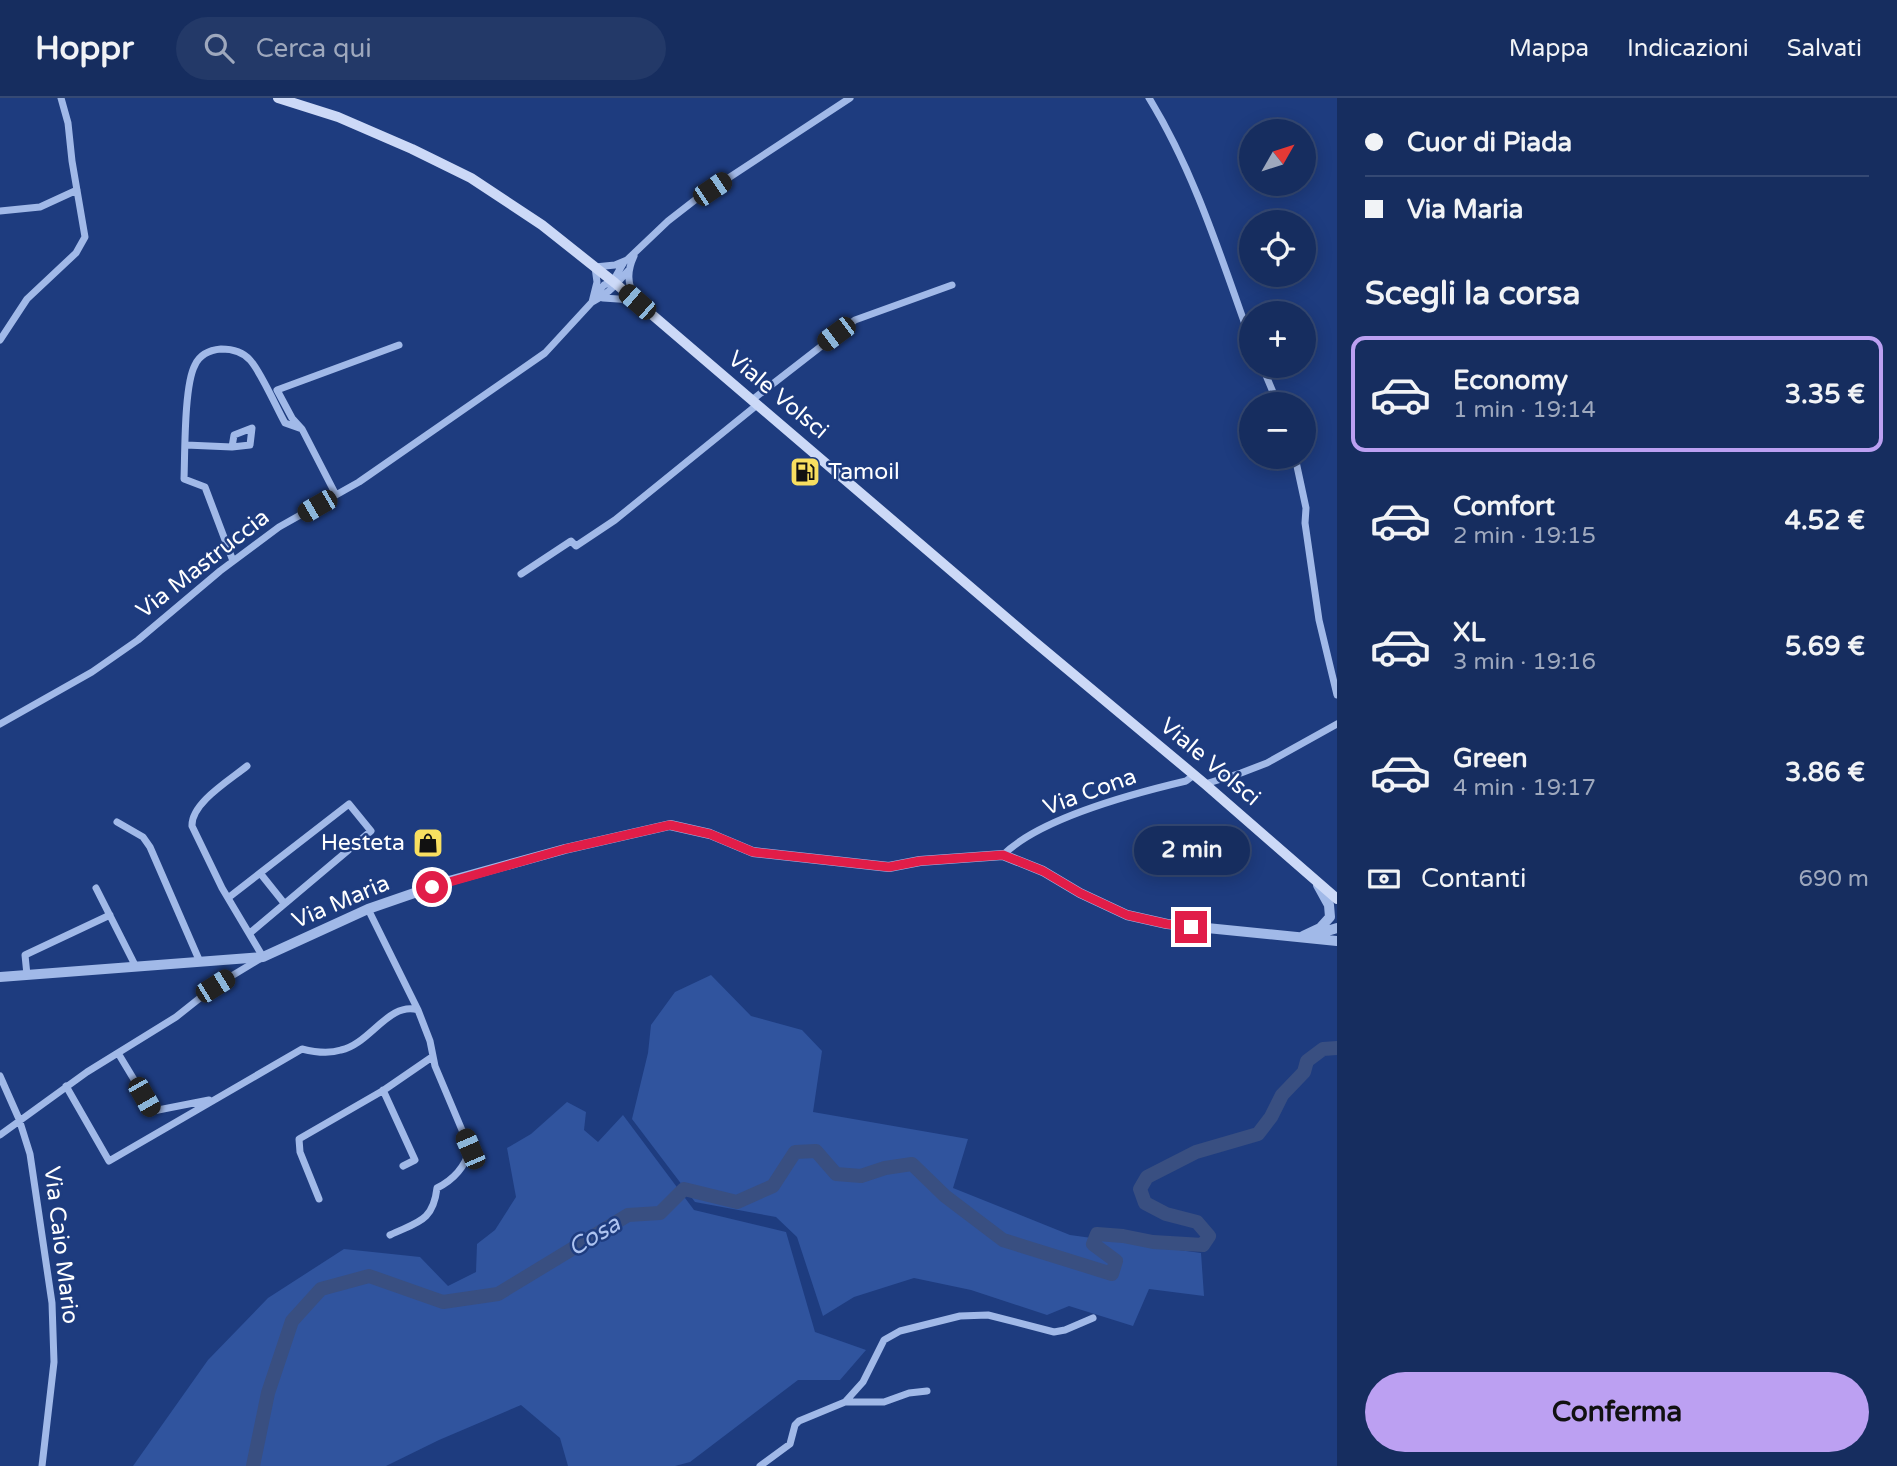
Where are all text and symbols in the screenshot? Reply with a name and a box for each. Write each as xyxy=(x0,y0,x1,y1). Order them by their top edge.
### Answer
search box xyxy=(176,17,666,80)
text: Hoppr xyxy=(35,29,134,68)
icon: search xyxy=(200,29,238,67)
text: Cerca qui xyxy=(256,33,372,64)
text: Mappa xyxy=(1509,34,1589,63)
text: Indicazioni xyxy=(1627,34,1749,63)
text: Salvati xyxy=(1787,34,1862,63)
north arrow xyxy=(1239,119,1316,196)
map controls xyxy=(1239,119,1316,469)
text: Cuor di Piada xyxy=(1407,127,1572,158)
car xyxy=(689,169,736,209)
text: Via Maria xyxy=(1407,194,1523,225)
button: locate xyxy=(1239,210,1316,287)
text: Scegli la corsa xyxy=(1365,275,1580,313)
car xyxy=(615,280,660,324)
button: + xyxy=(1239,301,1316,378)
car xyxy=(813,313,860,355)
street label: Viale Volsci xyxy=(722,345,834,445)
icon: car xyxy=(1369,363,1432,426)
text: Economy xyxy=(1453,365,1568,396)
text: 3.35 € xyxy=(1785,379,1865,410)
button: − xyxy=(1239,392,1316,469)
text: 1 min · 19:14 xyxy=(1453,396,1596,424)
fuel station icon: Tamoil xyxy=(788,455,822,489)
place label: Tamoil xyxy=(828,458,900,486)
car xyxy=(294,486,341,526)
icon: car xyxy=(1369,489,1432,552)
text: Comfort xyxy=(1453,491,1555,522)
street label: Via Mastruccia xyxy=(131,503,275,625)
text: 4.52 € xyxy=(1785,505,1865,536)
text: 2 min · 19:15 xyxy=(1453,522,1596,550)
icon: car xyxy=(1369,615,1432,678)
text: XL xyxy=(1453,617,1485,648)
text: 5.69 € xyxy=(1785,631,1865,662)
text: 3 min · 19:16 xyxy=(1453,648,1596,676)
street label: Viale Volsci xyxy=(1154,712,1266,812)
icon: car xyxy=(1369,741,1432,804)
text: Green xyxy=(1453,743,1528,774)
text: 3.86 € xyxy=(1785,757,1865,788)
street label: Via Cona xyxy=(1040,762,1140,822)
text: 4 min · 19:17 xyxy=(1453,774,1596,802)
shop icon: Hesteta xyxy=(411,826,445,860)
callout: 2 min xyxy=(1133,826,1249,874)
place label: Hesteta xyxy=(321,829,405,857)
text: 2 min xyxy=(1161,836,1223,864)
icon: cash xyxy=(1365,860,1403,898)
text: Contanti xyxy=(1421,863,1526,894)
text: 690 m xyxy=(1799,865,1869,893)
street label: Via Maria xyxy=(288,869,394,935)
route start xyxy=(416,871,448,903)
route end xyxy=(1175,911,1207,943)
car xyxy=(192,966,239,1006)
car xyxy=(125,1074,164,1120)
car xyxy=(453,1126,488,1172)
street label: Via Caio Mario xyxy=(37,1165,85,1325)
water label: Cosa xyxy=(563,1209,626,1263)
button: Conferma xyxy=(1365,1372,1869,1452)

